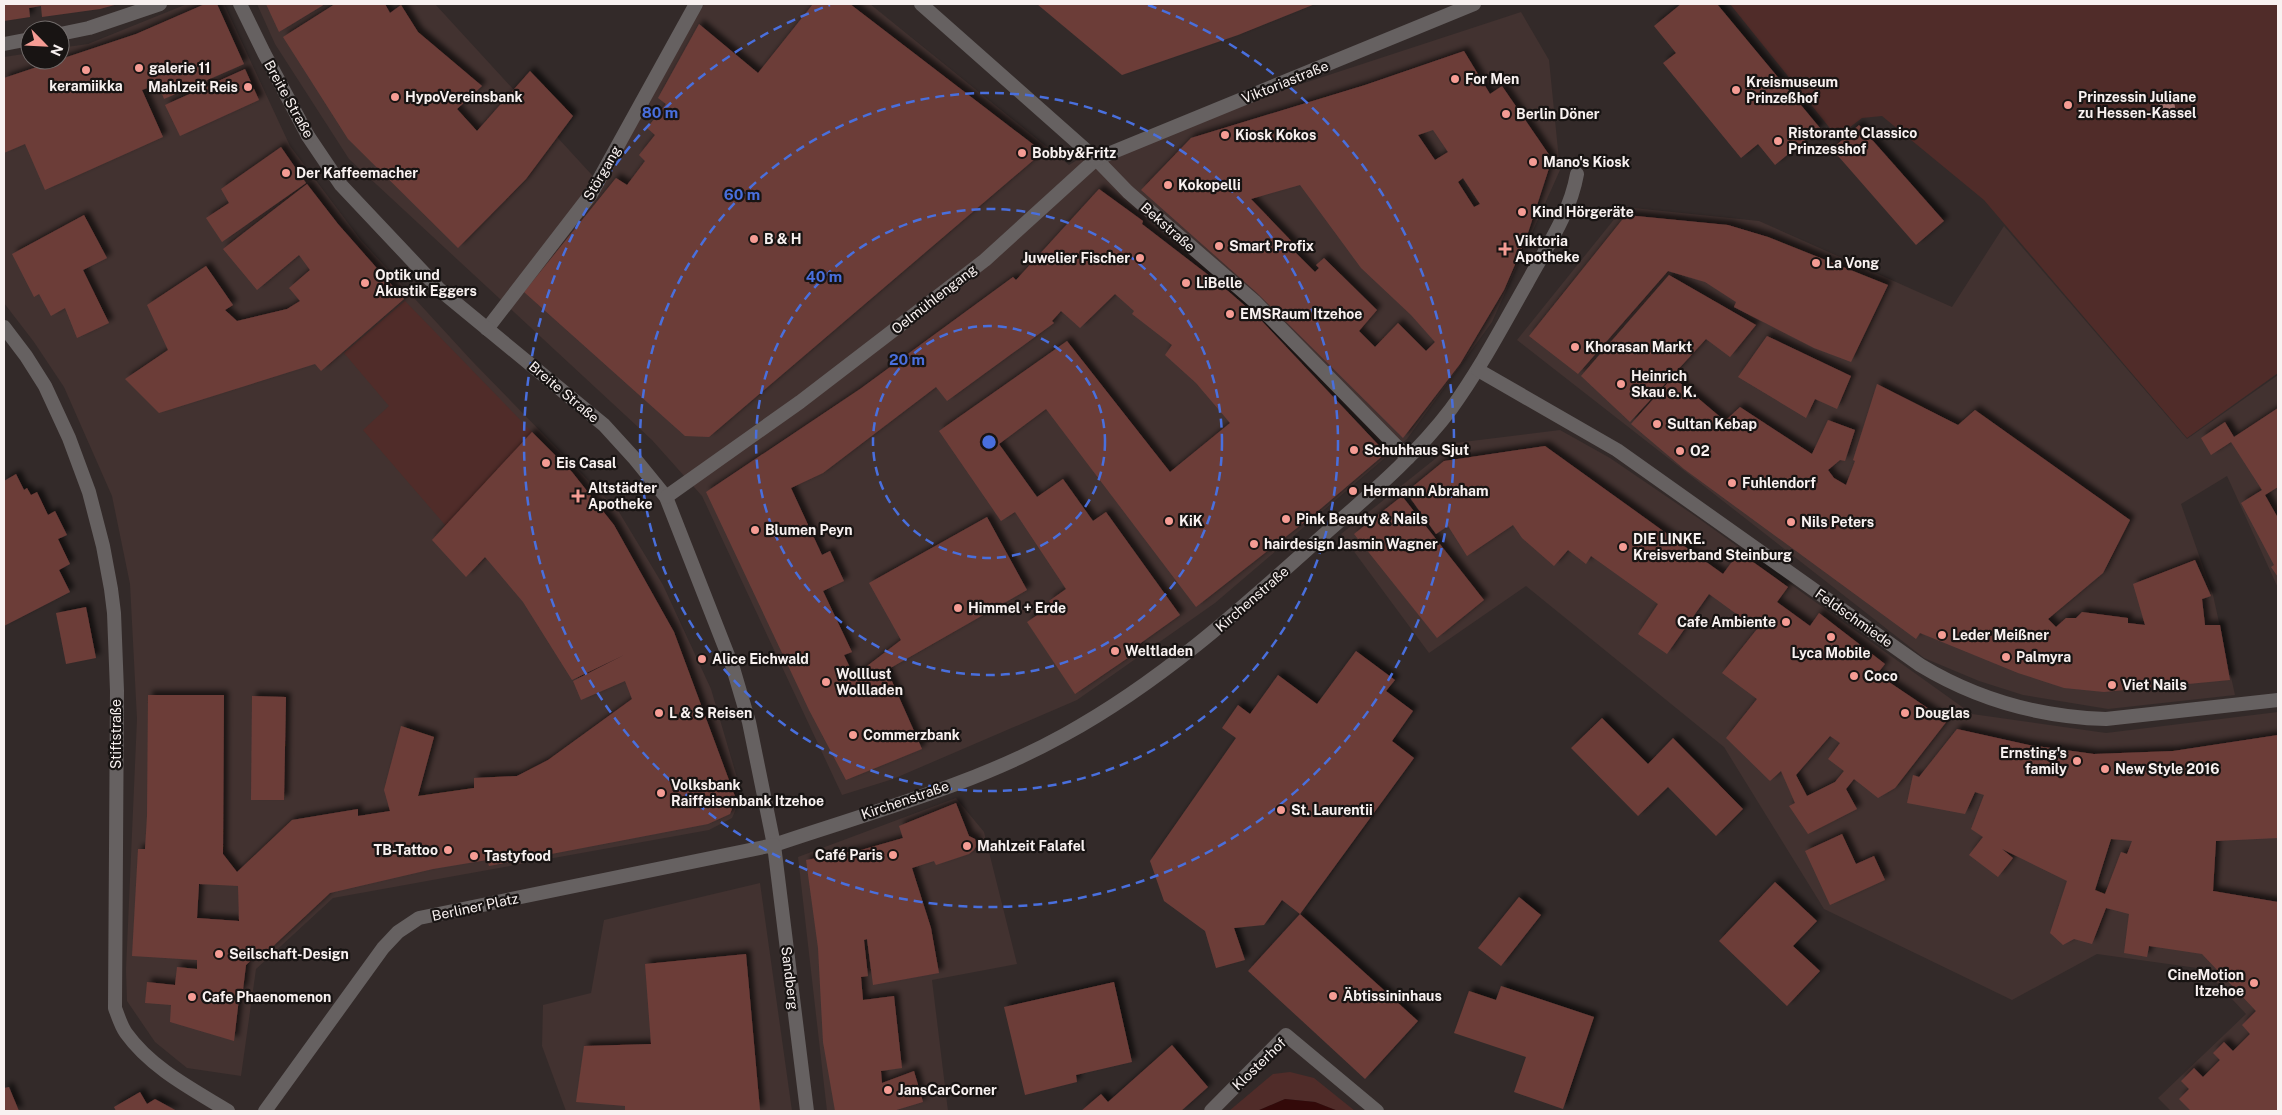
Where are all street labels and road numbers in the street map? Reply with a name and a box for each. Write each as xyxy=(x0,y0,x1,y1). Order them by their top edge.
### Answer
street label: Breite Straße xyxy=(261,57,317,141)
street label: Viktoriastraße xyxy=(1239,57,1331,107)
street label: Störgang xyxy=(580,143,624,203)
street label: Bekstraße xyxy=(1138,199,1198,255)
street label: Oelmühlengang xyxy=(888,261,980,337)
street label: Breite Straße xyxy=(526,358,602,426)
street label: Kirchenstraße xyxy=(1212,563,1292,635)
street label: Feldschmiede xyxy=(1812,585,1896,651)
street label: Stiftstraße xyxy=(108,699,124,769)
street label: Kirchenstraße xyxy=(859,778,951,822)
street label: Berliner Platz xyxy=(430,890,520,924)
street label: Sandberg xyxy=(778,945,802,1011)
street label: Klosterhof xyxy=(1229,1034,1289,1093)

